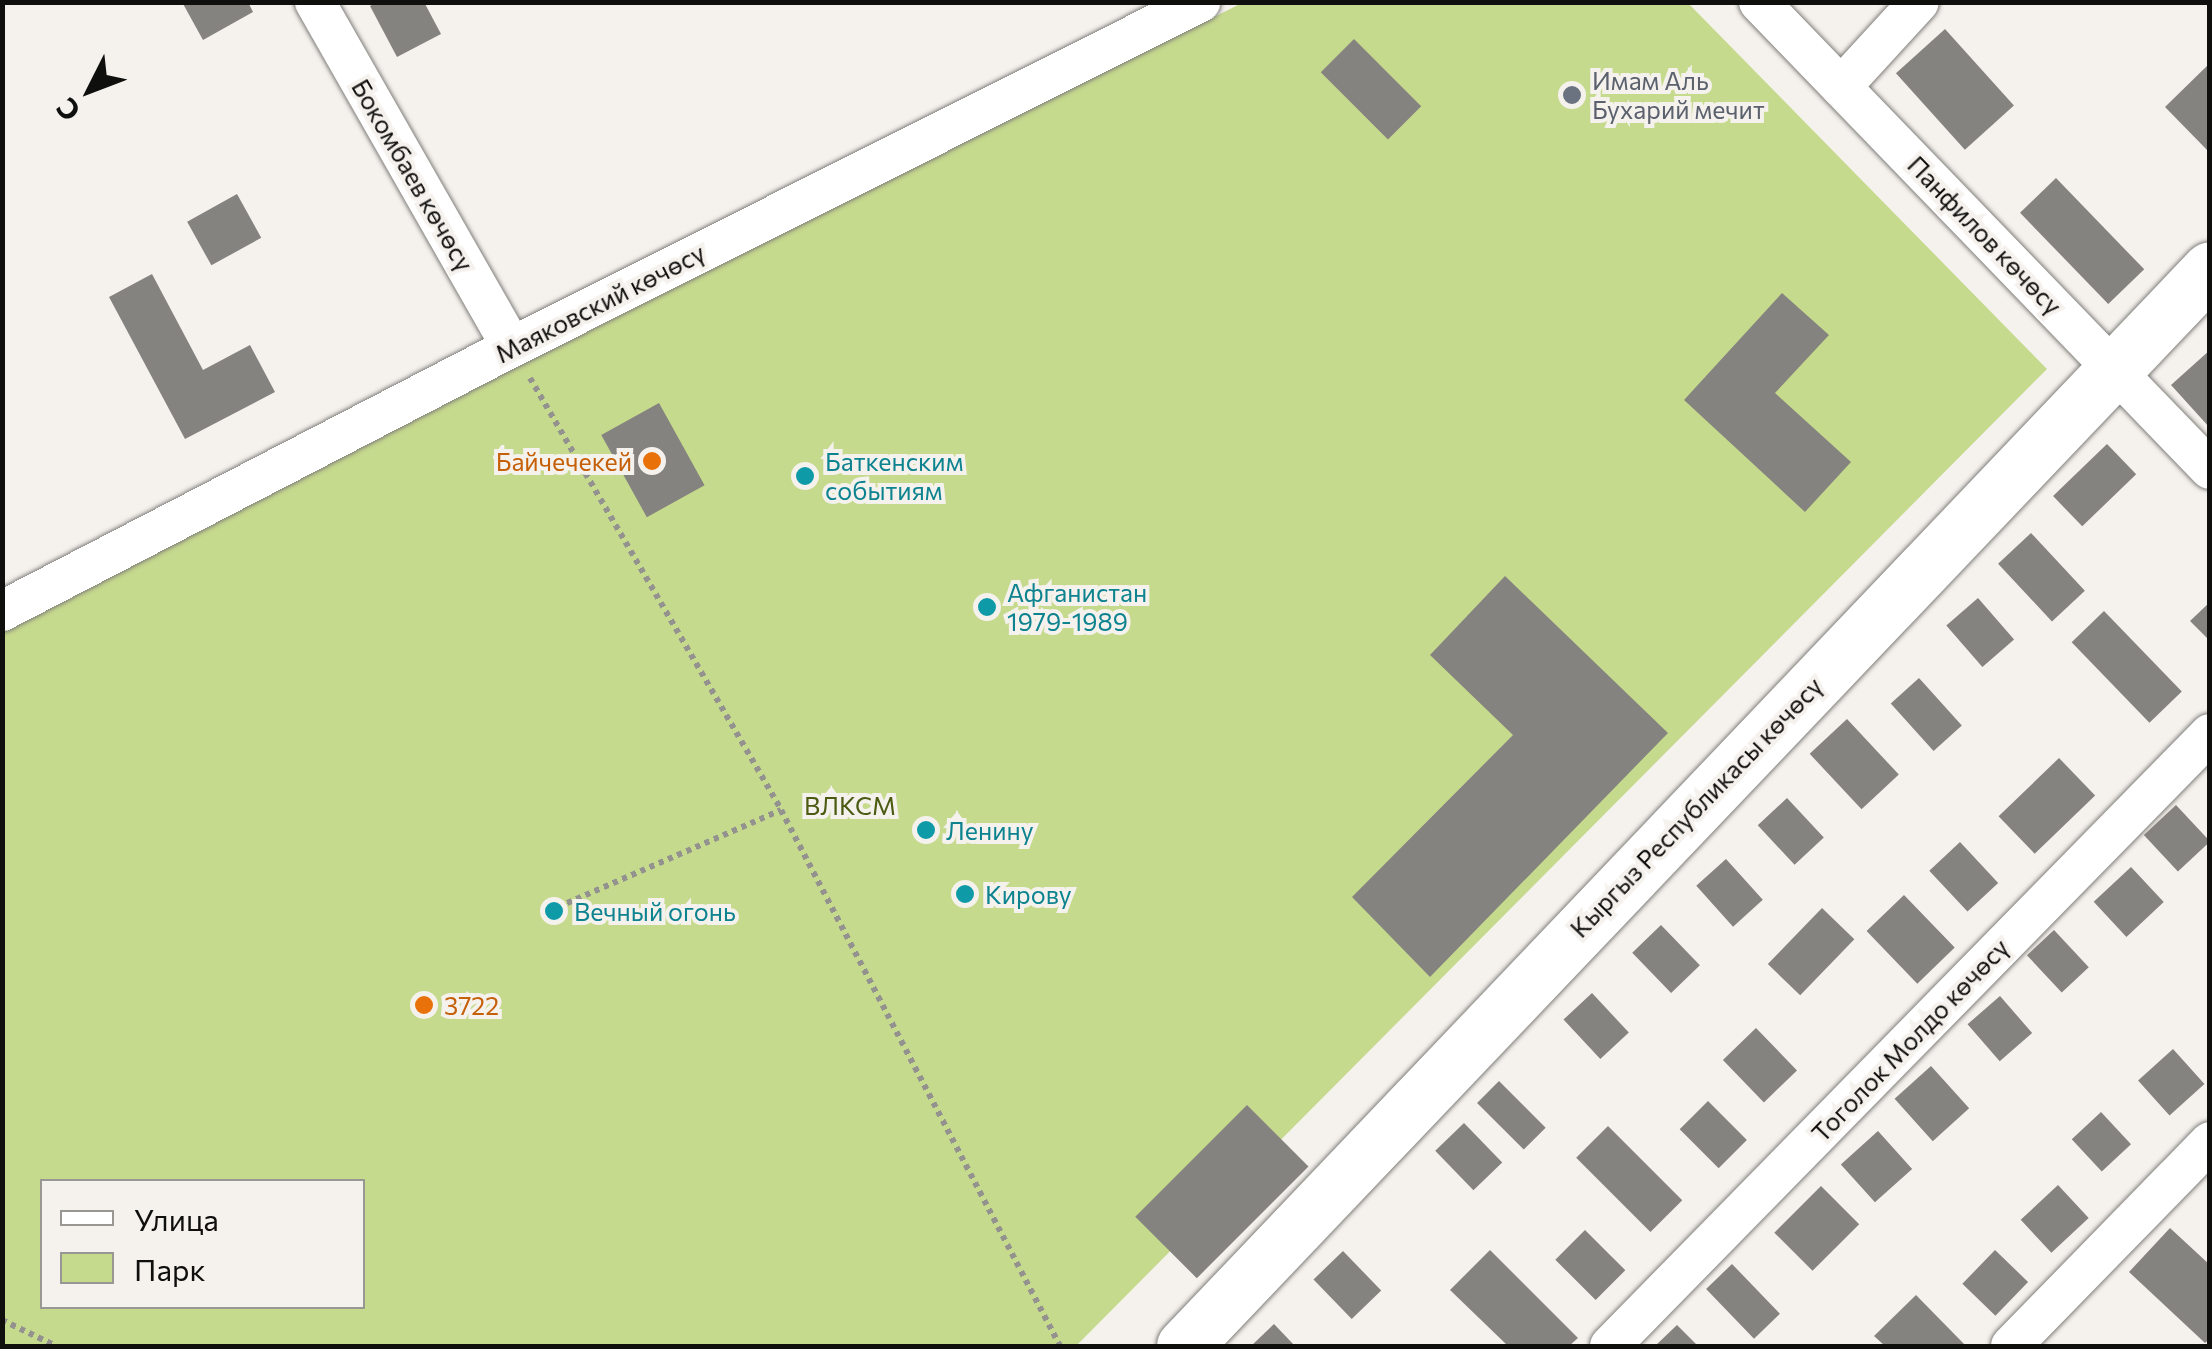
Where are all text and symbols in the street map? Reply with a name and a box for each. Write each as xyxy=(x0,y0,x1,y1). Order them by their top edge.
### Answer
north arrow xyxy=(40,40,140,140)
place label: Имам Аль Бухарий мечит xyxy=(1592,66,1765,125)
street label: Бокомбаев көчөсү xyxy=(346,74,480,276)
marker: Имам Аль Бухарий мечит xyxy=(1561,84,1583,106)
text: С xyxy=(49,92,87,129)
street label: Панфилов көчөсү xyxy=(1902,150,2068,320)
street label: Маяковский көчөсү xyxy=(490,237,710,369)
place label: Байчечекей xyxy=(496,446,632,476)
place label: Баткенским событиям xyxy=(825,447,964,506)
marker: Байчечекей xyxy=(641,450,663,472)
marker: Баткенским событиям xyxy=(794,465,816,487)
place label: Афганистан 1979-1989 xyxy=(1007,578,1147,637)
marker: Афганистан 1979-1989 xyxy=(976,596,998,618)
street label: Кыргыз Республикасы көчөсү xyxy=(1564,671,1828,943)
park label: ВЛКСМ xyxy=(804,790,896,820)
place label: Ленину xyxy=(946,815,1034,845)
marker: Ленину xyxy=(915,819,937,841)
place label: Кирову xyxy=(985,879,1072,909)
marker: Кирову xyxy=(954,883,976,905)
place label: Вечный огонь xyxy=(574,896,736,926)
marker: Вечный огонь xyxy=(543,900,565,922)
street label: Тоголок Молдо көчөсү xyxy=(1805,932,2015,1148)
place label: 3722 xyxy=(444,990,499,1020)
marker: 3722 xyxy=(413,994,435,1016)
legend xyxy=(40,1179,365,1309)
text: Улица xyxy=(134,1200,219,1237)
text: Парк xyxy=(134,1250,206,1287)

